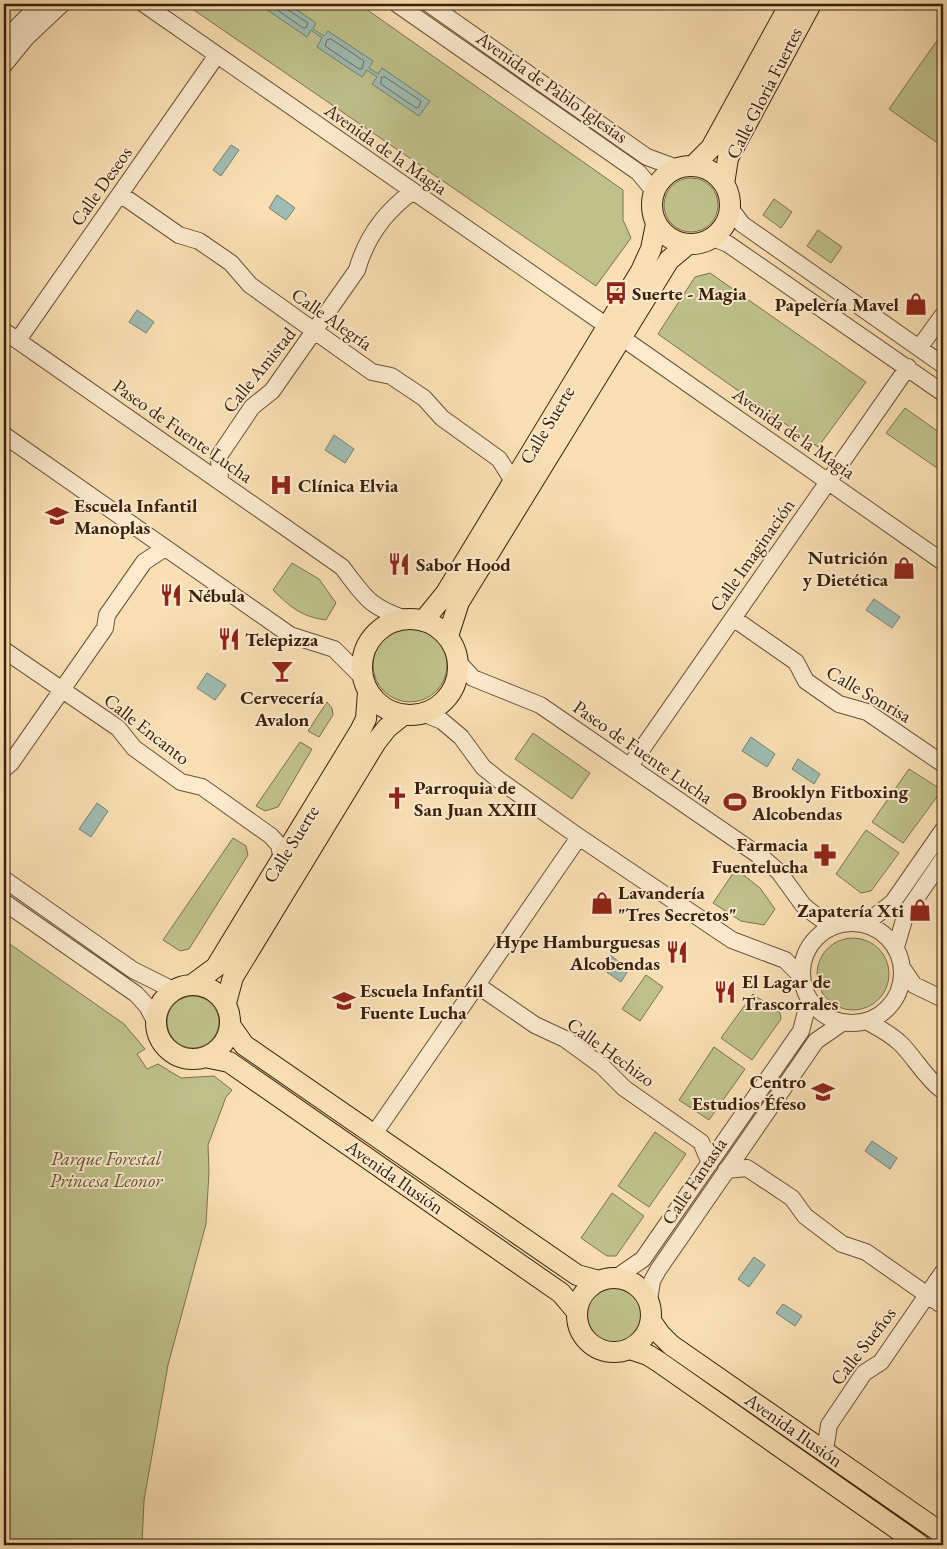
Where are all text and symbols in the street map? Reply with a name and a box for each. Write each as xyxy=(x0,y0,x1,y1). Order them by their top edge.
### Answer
street label: Calle Gloria Fuertes xyxy=(720,23,808,163)
street label: Avenida de Pablo Iglesias xyxy=(471,25,633,149)
street label: Avenida de la Magia xyxy=(319,97,453,201)
street label: Calle Deseos xyxy=(64,141,138,231)
bus stop icon: Suerte - Magia xyxy=(603,280,629,306)
place label: Suerte - Magia xyxy=(632,281,747,306)
street label: Calle Alegría xyxy=(287,282,378,356)
shop icon: Papelería Mavel xyxy=(903,291,929,317)
place label: Papelería Mavel xyxy=(775,292,900,317)
street label: Calle Amistad xyxy=(217,322,301,418)
street label: Paseo de Fuente Lucha xyxy=(108,373,258,489)
street label: Calle Suerte xyxy=(514,381,580,469)
street label: Avenida de la Magia xyxy=(727,381,861,485)
hospital icon: Clínica Elvia xyxy=(268,472,294,498)
place label: Clínica Elvia xyxy=(298,473,399,498)
place label: Escuela Infantil Manoplas xyxy=(74,493,198,540)
street label: Calle Imaginación xyxy=(704,494,800,616)
school or university icon: Escuela Infantil Manoplas xyxy=(44,503,70,529)
place label: Nutrición y Dietética xyxy=(803,545,889,592)
restaurant icon: Sabor Hood xyxy=(386,551,412,577)
place label: Sabor Hood xyxy=(416,552,511,577)
shop icon: Nutrición y Dietética xyxy=(891,555,917,581)
restaurant icon: Nébula xyxy=(158,582,184,608)
place label: Nébula xyxy=(188,583,246,608)
restaurant icon: Telepizza xyxy=(216,626,242,652)
place label: Telepizza xyxy=(245,627,319,652)
bar icon: Cervecería Avalon xyxy=(269,658,295,684)
street label: Calle Sonrisa xyxy=(822,660,916,729)
place label: Cervecería Avalon xyxy=(240,685,324,732)
street label: Calle Encanto xyxy=(99,688,195,770)
street label: Paseo de Fuente Lucha xyxy=(568,694,718,810)
place label: Parroquia de San Juan XXIII xyxy=(414,775,537,822)
place label: Brooklyn Fitboxing Alcobendas xyxy=(751,779,909,826)
church icon: Parroquia de San Juan XXIII xyxy=(384,785,410,811)
sports icon: Brooklyn Fitboxing Alcobendas xyxy=(722,789,748,815)
street label: Calle Suerte xyxy=(257,800,325,888)
place label: Farmacia Fuentelucha xyxy=(712,832,809,879)
pharmacy icon: Farmacia Fuentelucha xyxy=(812,842,838,868)
place label: Lavandería "Tres Secretos" xyxy=(618,880,736,927)
shop icon: Lavandería "Tres Secretos" xyxy=(589,890,615,916)
shop icon: Zapatería Xti xyxy=(907,897,933,923)
place label: Zapatería Xti xyxy=(797,898,904,923)
place label: Hype Hamburguesas Alcobendas xyxy=(496,929,660,976)
restaurant icon: Hype Hamburguesas Alcobendas xyxy=(664,939,690,965)
place label: El Lagar de Trascorrales xyxy=(742,969,838,1016)
place label: Escuela Infantil Fuente Lucha xyxy=(360,978,484,1025)
restaurant icon: El Lagar de Trascorrales xyxy=(712,979,738,1005)
school or university icon: Escuela Infantil Fuente Lucha xyxy=(331,988,357,1014)
street label: Calle Hechizo xyxy=(562,1012,660,1092)
place label: Centro Estudios Éfeso xyxy=(692,1069,806,1116)
school or university icon: Centro Estudios Éfeso xyxy=(810,1079,836,1105)
street label: Calle Fantasía xyxy=(656,1132,733,1229)
street label: Avenida Ilusión xyxy=(340,1133,449,1220)
park label: Parque Forestal Princesa Leonor xyxy=(50,1146,163,1193)
street label: Calle Sueños xyxy=(824,1302,902,1390)
street label: Avenida Ilusión xyxy=(739,1386,848,1473)

